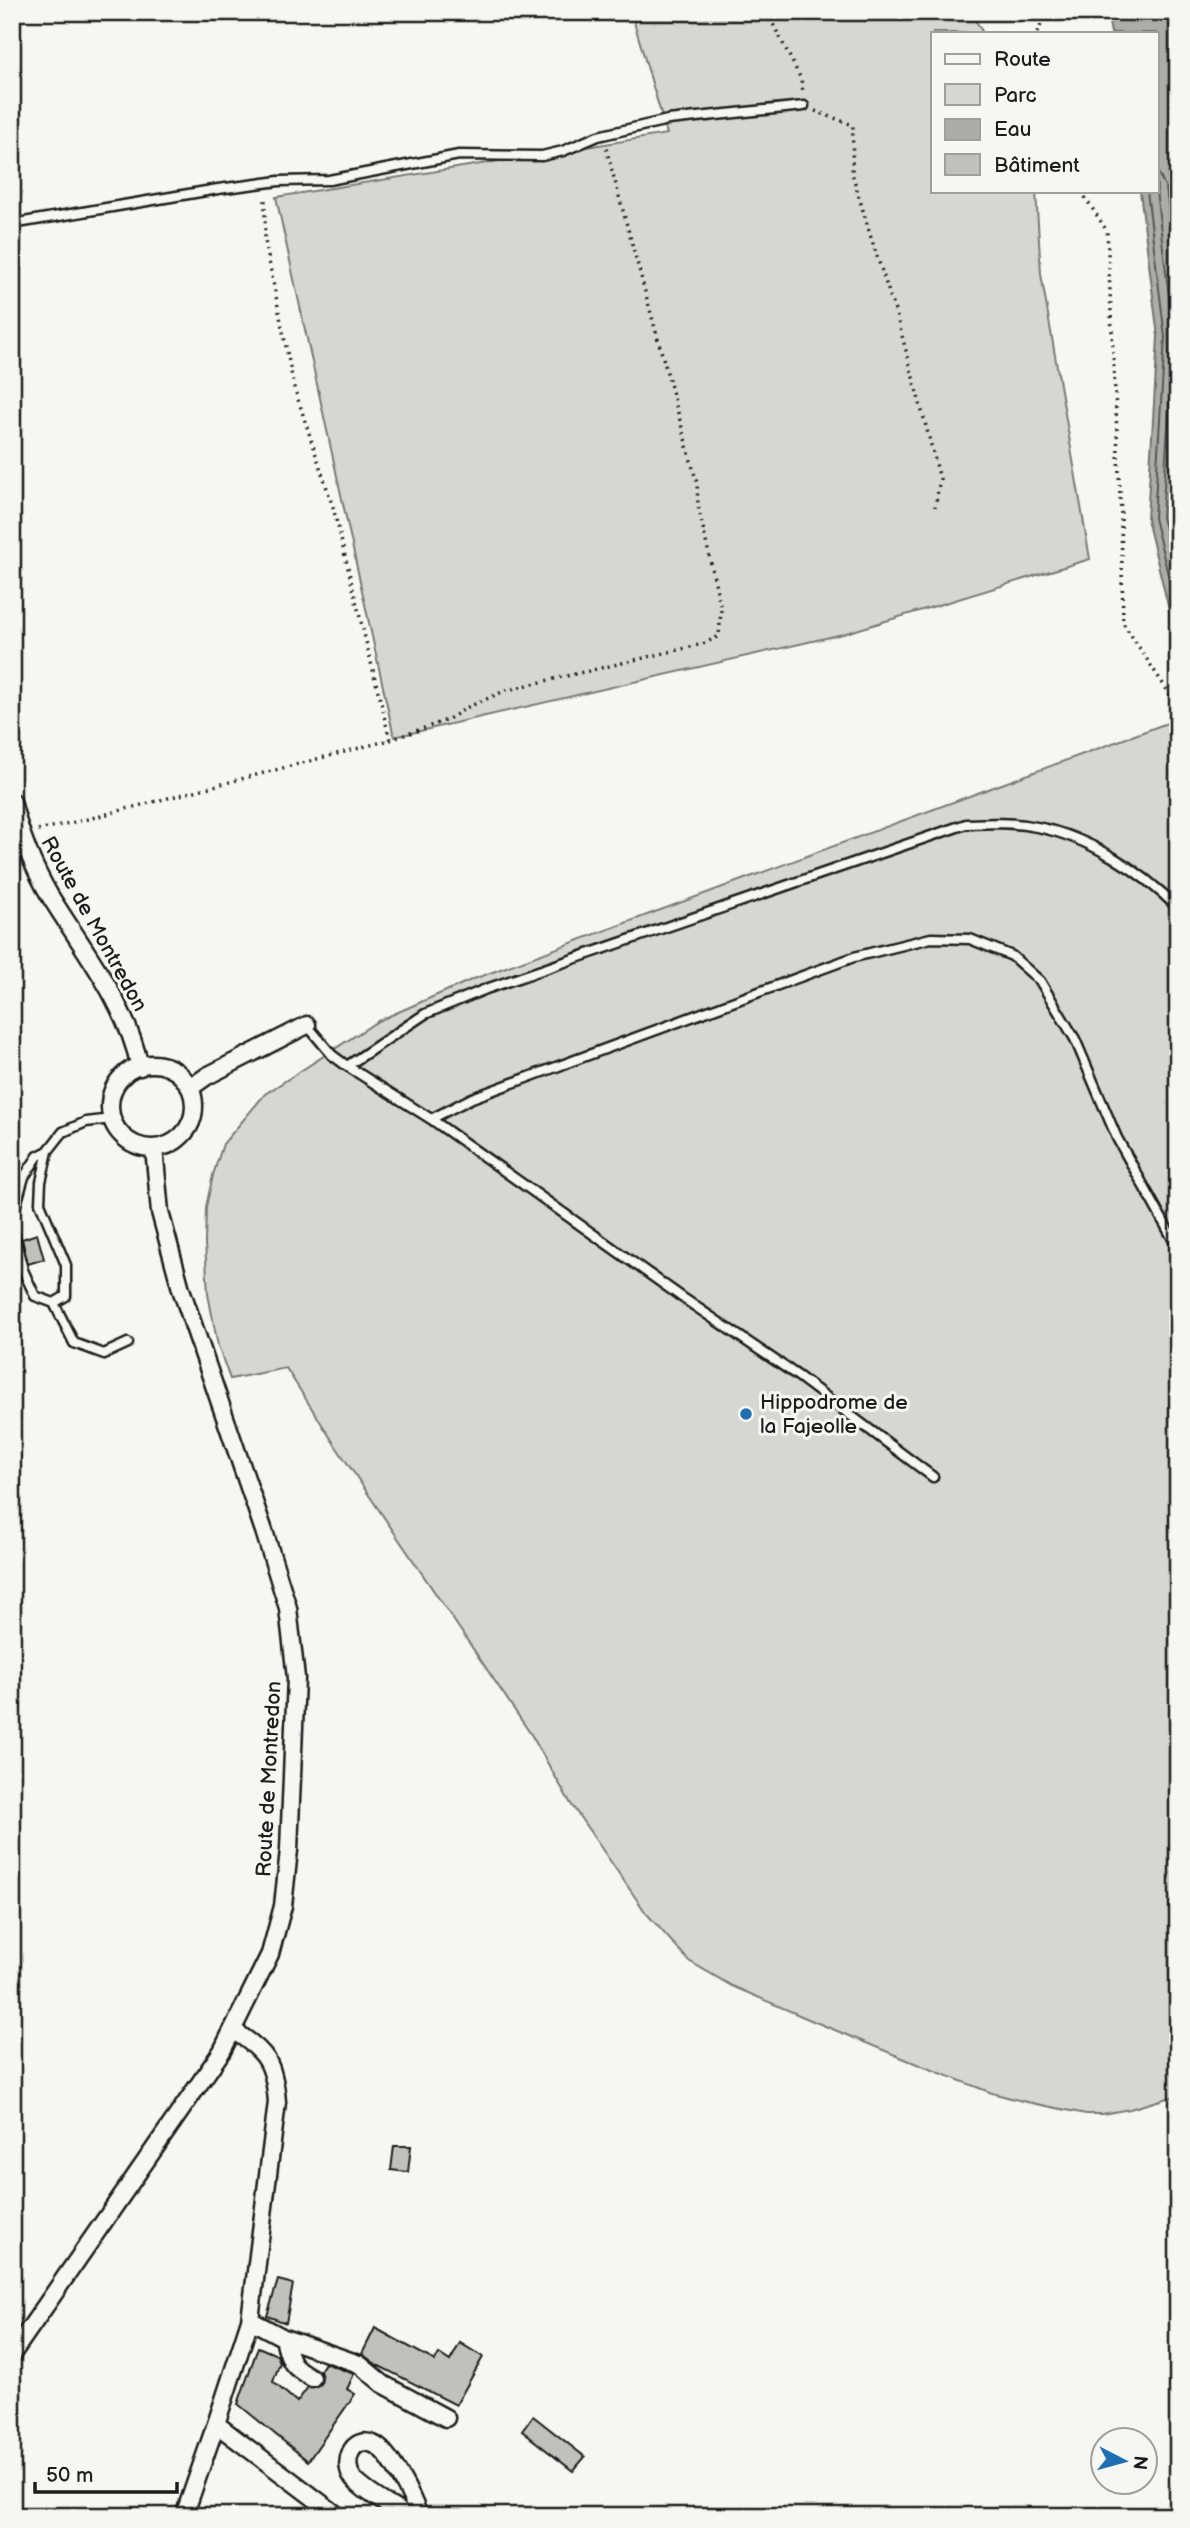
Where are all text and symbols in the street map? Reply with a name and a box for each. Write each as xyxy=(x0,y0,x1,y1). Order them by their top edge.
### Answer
legend xyxy=(931,32,1158,192)
text: Route xyxy=(994,47,1051,72)
text: Parc xyxy=(994,83,1037,108)
text: Eau xyxy=(994,117,1031,142)
text: Bâtiment xyxy=(994,153,1080,178)
street label: Route de Montredon xyxy=(36,832,152,1016)
place label: Hippodrome de la Fajeolle xyxy=(760,1390,908,1439)
marker: Hippodrome de la Fajeolle xyxy=(738,1406,754,1422)
street label: Route de Montredon xyxy=(251,1680,287,1878)
north arrow xyxy=(1088,2426,1158,2496)
scale bar xyxy=(35,2451,177,2495)
text: N xyxy=(1127,2454,1152,2471)
text: 50 m xyxy=(46,2463,93,2488)

